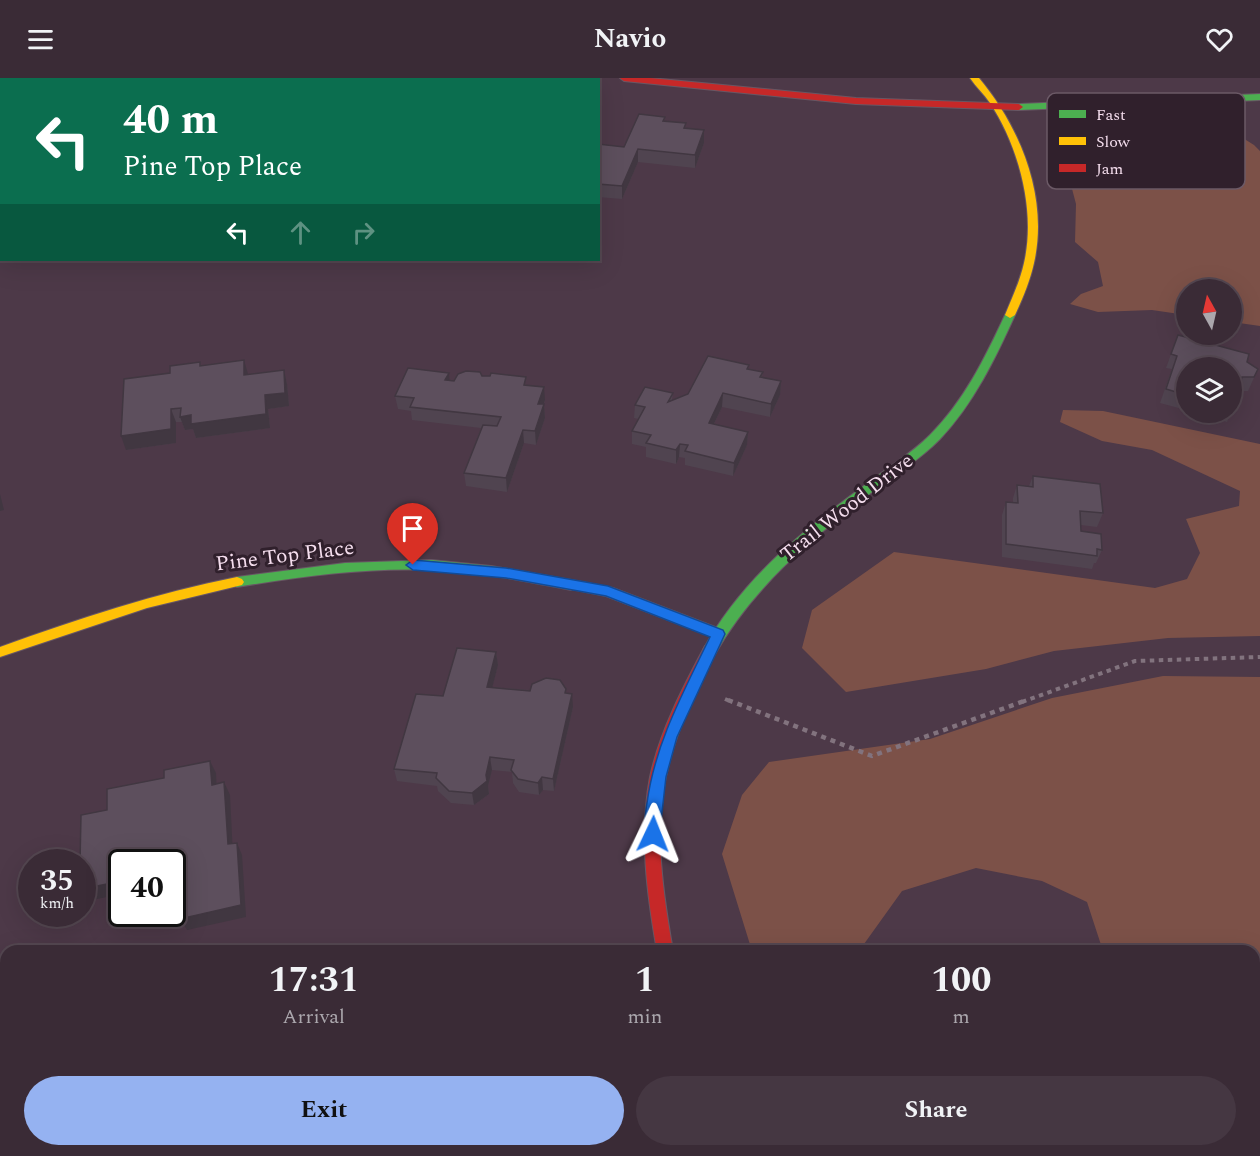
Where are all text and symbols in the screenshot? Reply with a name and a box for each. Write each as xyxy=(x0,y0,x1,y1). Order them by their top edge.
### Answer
text: Navio xyxy=(594,18,666,60)
icon: menu xyxy=(24,23,57,56)
icon: heart xyxy=(1203,23,1236,56)
text: 40 m xyxy=(123,89,218,152)
legend xyxy=(1047,93,1245,189)
icon: left xyxy=(24,102,102,180)
text: Fast xyxy=(1096,103,1126,127)
text: Slow xyxy=(1096,130,1131,154)
text: Pine Top Place xyxy=(123,146,302,188)
text: Jam xyxy=(1096,157,1124,181)
icon: left xyxy=(221,216,254,249)
icon: ahead xyxy=(284,216,317,249)
icon: right xyxy=(347,216,380,249)
north arrow xyxy=(1176,279,1242,345)
map controls xyxy=(1176,279,1242,423)
button: layers xyxy=(1176,357,1242,423)
street label: Trail Wood Drive xyxy=(773,446,921,570)
pin xyxy=(387,503,438,565)
icon: arrive xyxy=(396,512,429,545)
street label: Pine Top Place xyxy=(214,532,356,580)
position arrow xyxy=(621,802,685,866)
speed limit sign: 40 xyxy=(108,849,186,927)
text: 35 xyxy=(40,858,74,904)
text: km/h xyxy=(40,892,74,915)
text: 17:31 xyxy=(268,953,359,1008)
text: 1 xyxy=(635,953,655,1008)
text: 100 xyxy=(931,953,991,1008)
text: Arrival xyxy=(283,1002,345,1032)
text: min xyxy=(627,1002,662,1032)
text: m xyxy=(953,1002,970,1032)
button: Exit xyxy=(24,1076,624,1145)
button: Share xyxy=(636,1076,1236,1145)

